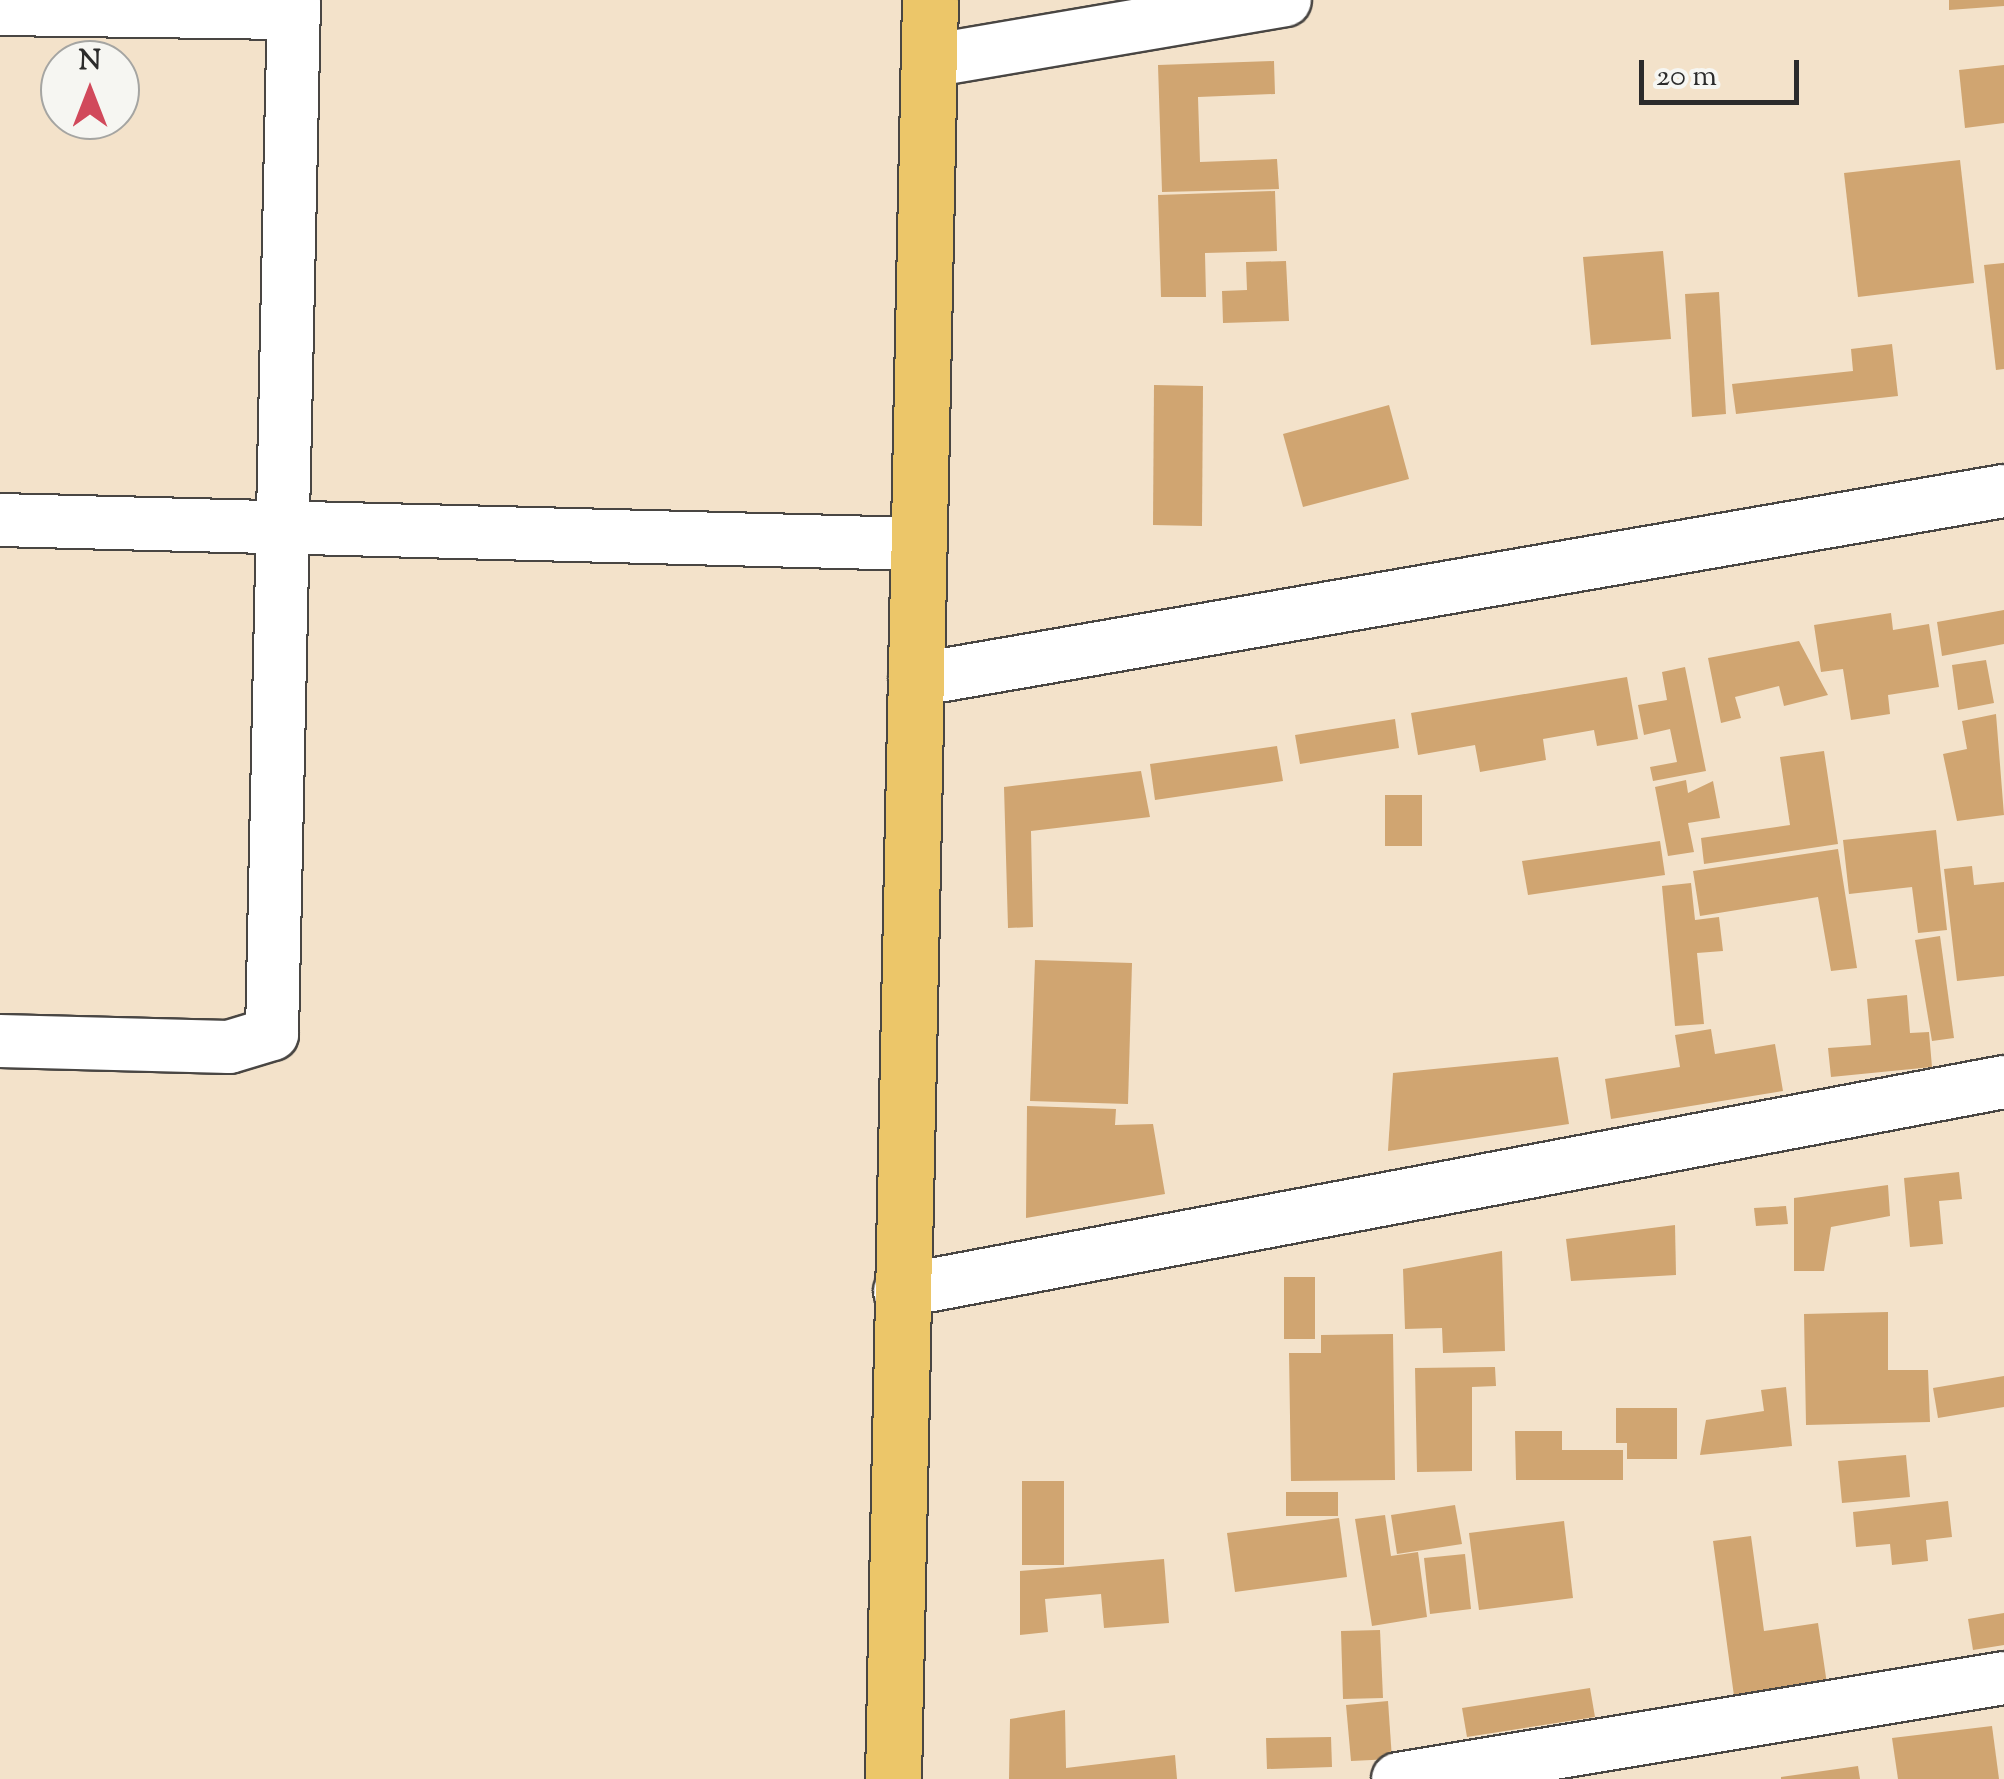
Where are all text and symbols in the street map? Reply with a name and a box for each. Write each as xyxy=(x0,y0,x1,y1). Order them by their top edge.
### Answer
north arrow xyxy=(40,40,140,140)
scale bar xyxy=(1644,40,1804,102)
text: N xyxy=(79,42,101,82)
text: 20 m xyxy=(1656,56,1717,99)

